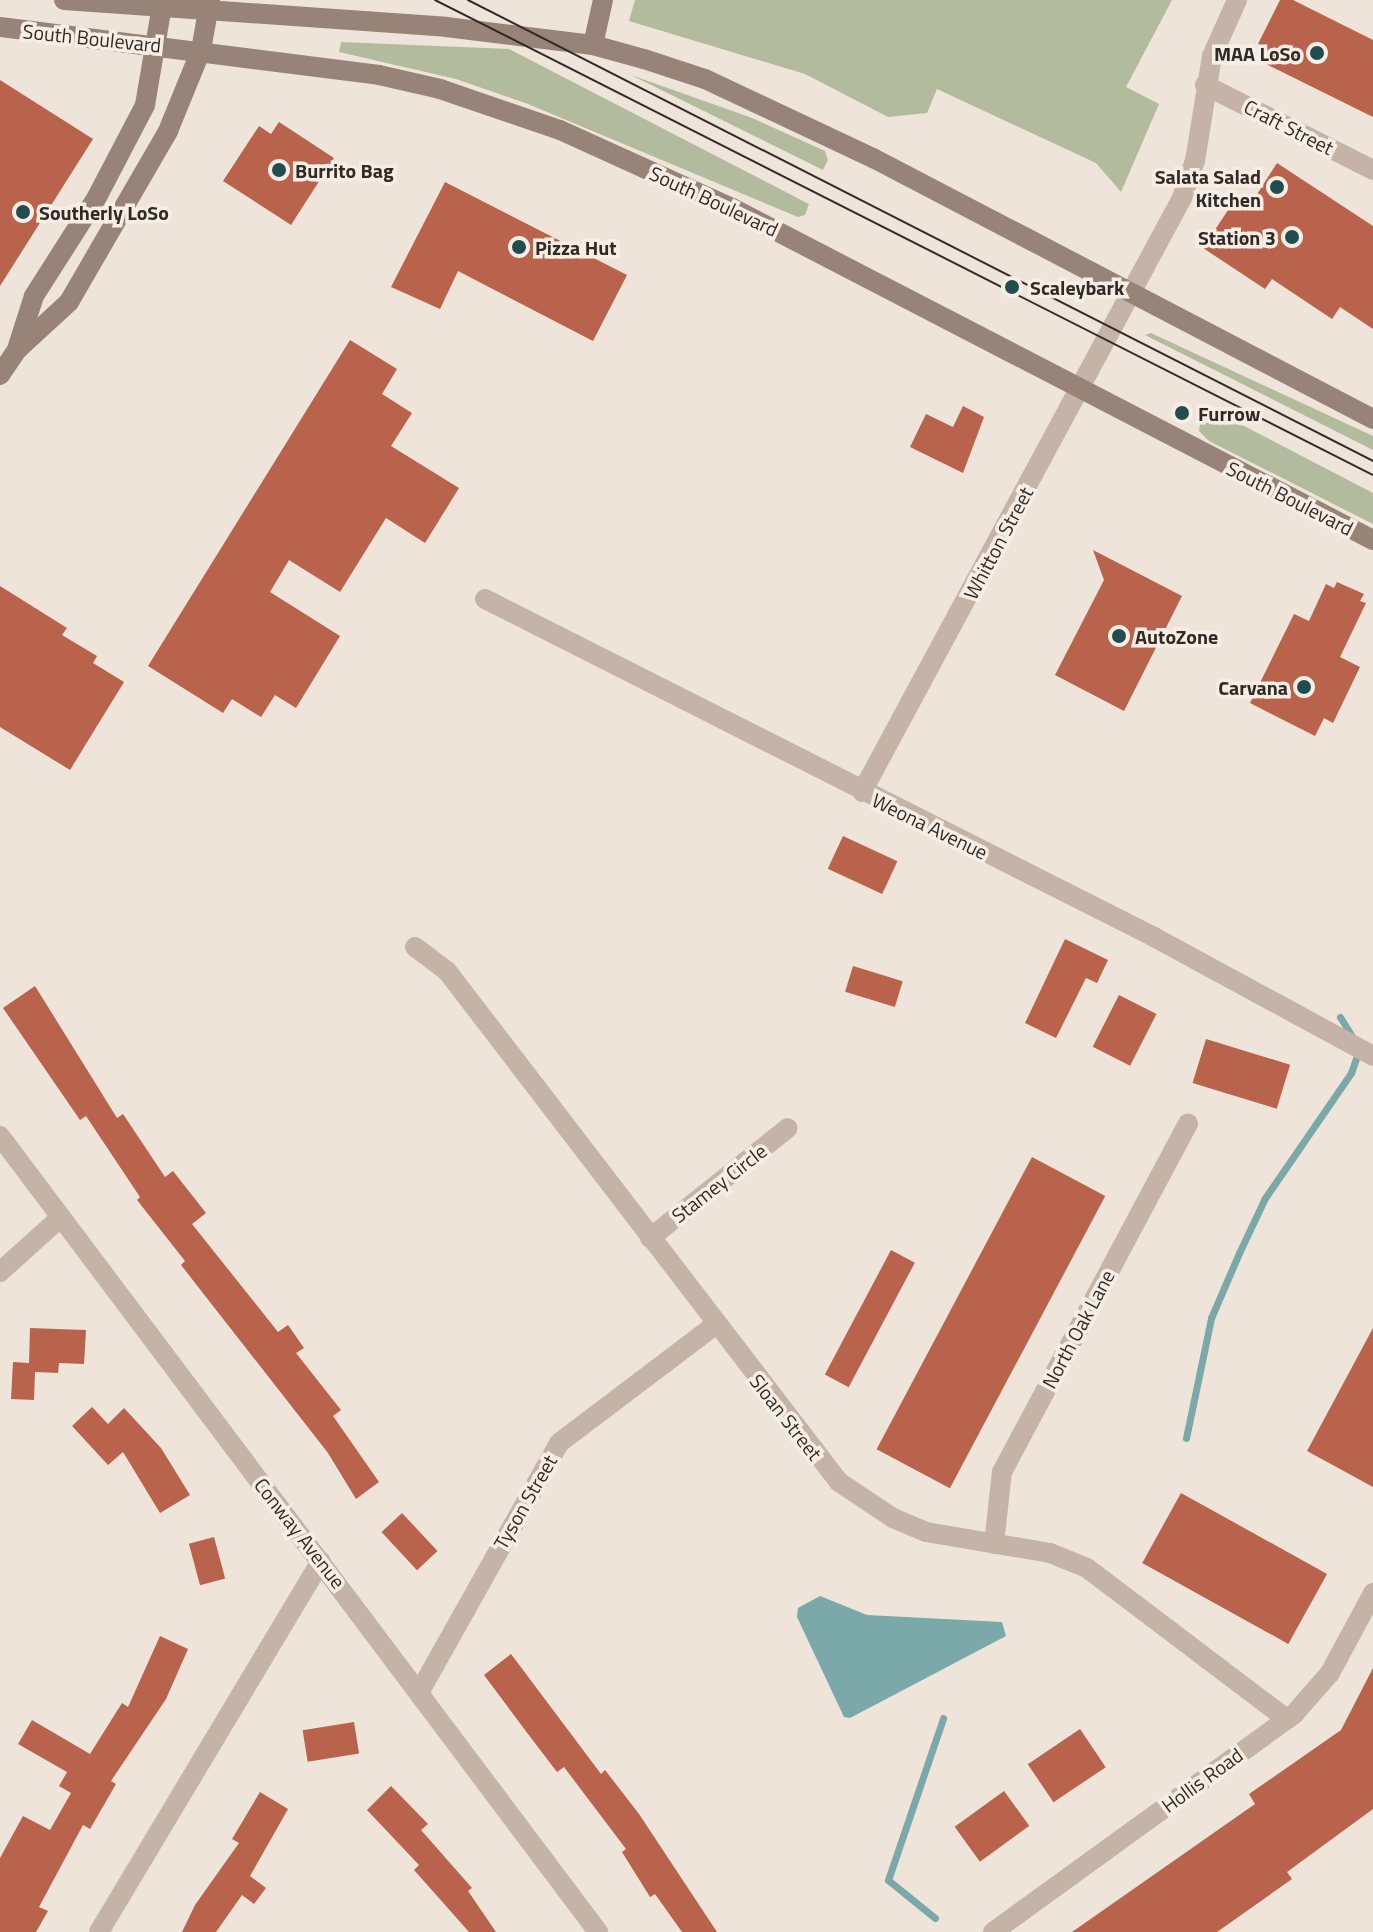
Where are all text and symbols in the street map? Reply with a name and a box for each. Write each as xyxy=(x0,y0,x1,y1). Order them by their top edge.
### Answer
street label: South Boulevard xyxy=(22,19,162,57)
place label: MAA LoSo xyxy=(1214,41,1301,65)
marker: MAA LoSo xyxy=(1308,44,1326,62)
street label: Craft Street xyxy=(1240,94,1338,160)
place label: Burrito Bag xyxy=(295,158,394,182)
marker: Burrito Bag xyxy=(270,161,288,179)
street label: South Boulevard xyxy=(646,161,782,241)
place label: Salata Salad Kitchen xyxy=(1155,164,1261,211)
marker: Salata Salad Kitchen xyxy=(1268,178,1286,196)
place label: Southerly LoSo xyxy=(39,200,169,224)
marker: Southerly LoSo xyxy=(14,203,32,221)
place label: Station 3 xyxy=(1198,225,1276,249)
marker: Station 3 xyxy=(1283,228,1301,246)
place label: Pizza Hut xyxy=(535,235,617,259)
marker: Pizza Hut xyxy=(510,238,528,256)
place label: Scaleybark xyxy=(1030,275,1124,299)
marker: Scaleybark xyxy=(1001,276,1023,298)
place label: Furrow xyxy=(1198,401,1260,425)
marker: Furrow xyxy=(1173,404,1191,422)
street label: South Boulevard xyxy=(1223,456,1357,540)
street label: Whitton Street xyxy=(958,483,1038,603)
place label: AutoZone xyxy=(1135,624,1218,648)
marker: AutoZone xyxy=(1110,627,1128,645)
place label: Carvana xyxy=(1218,675,1288,699)
marker: Carvana xyxy=(1295,678,1313,696)
street label: Weona Avenue xyxy=(868,788,992,864)
street label: Stamey Circle xyxy=(667,1139,771,1227)
street label: North Oak Lane xyxy=(1037,1266,1119,1392)
street label: Sloan Street xyxy=(745,1369,827,1465)
street label: Tyson Street xyxy=(488,1450,562,1554)
street label: Conway Avenue xyxy=(249,1473,351,1593)
street label: Hollis Road xyxy=(1157,1742,1247,1818)

